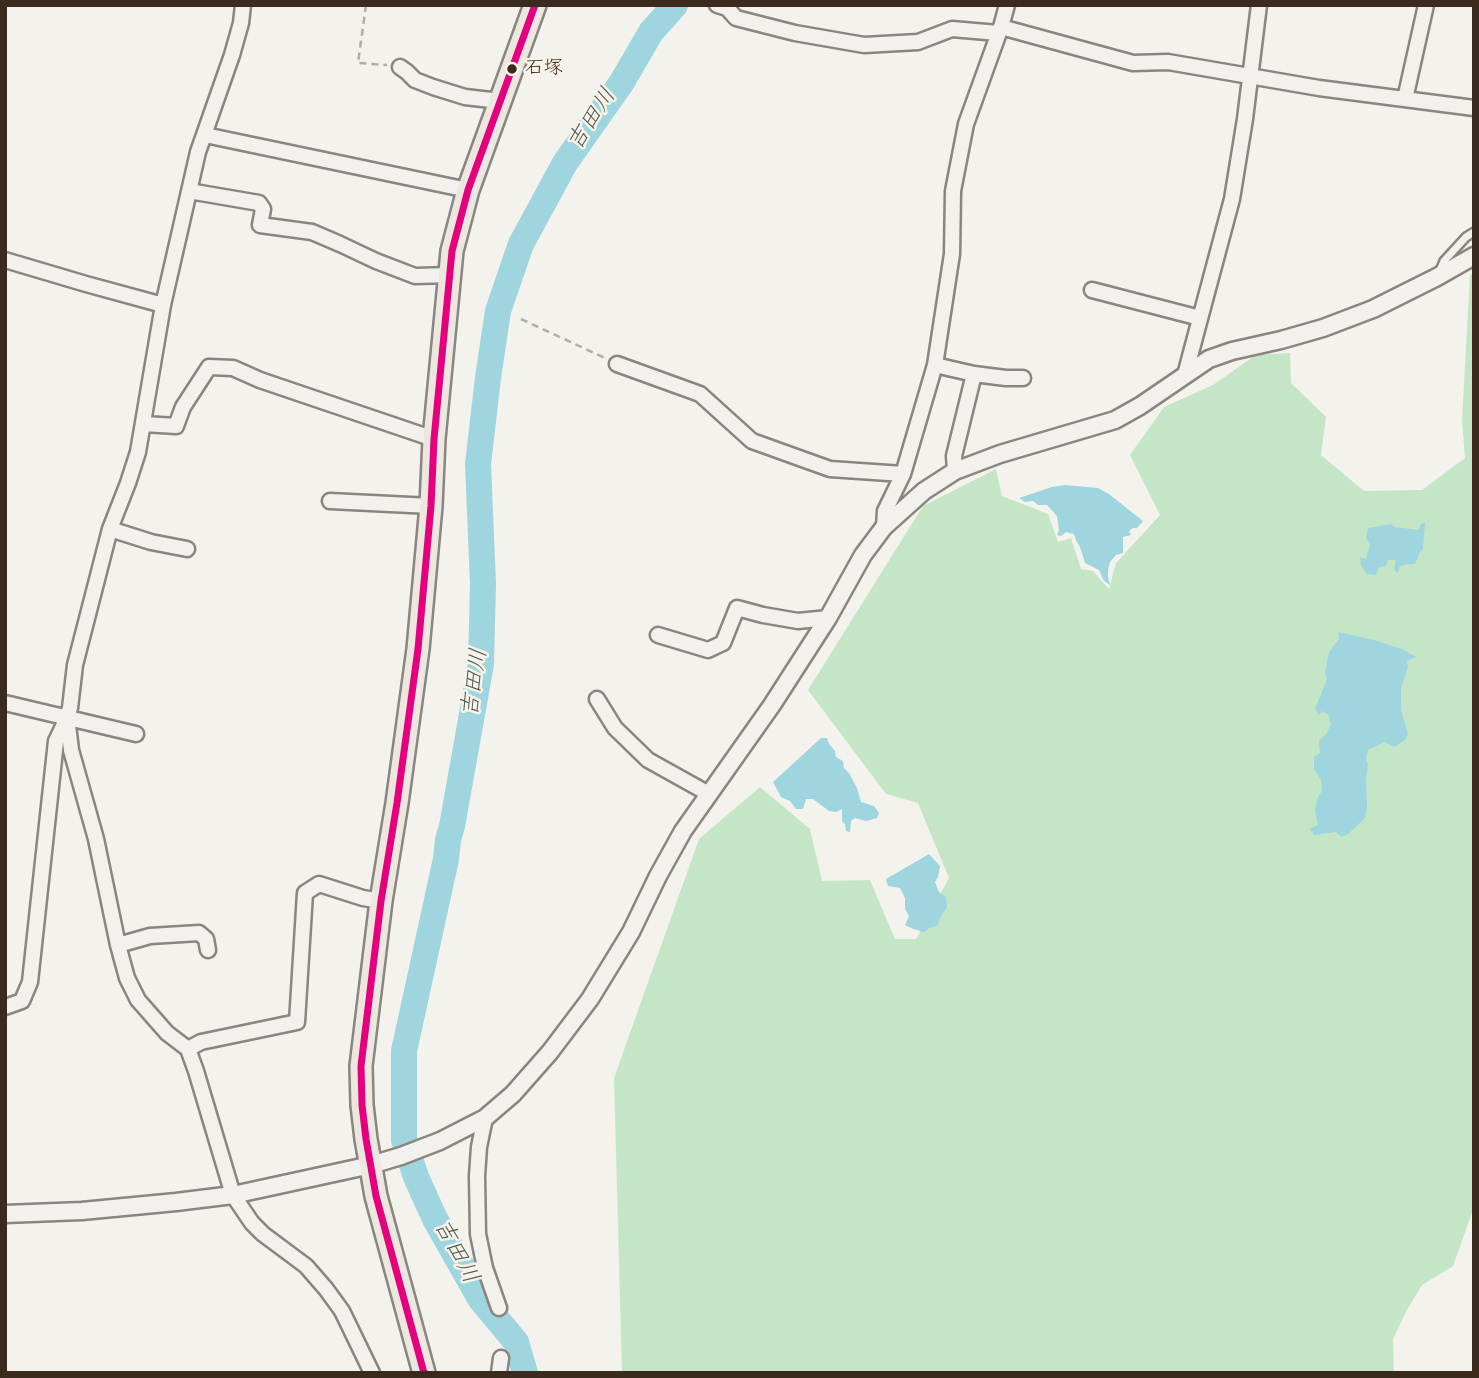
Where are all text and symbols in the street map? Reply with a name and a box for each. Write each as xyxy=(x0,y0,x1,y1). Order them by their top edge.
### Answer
place label: 石塚 xyxy=(525,58,563,80)
marker: 石塚 xyxy=(505,62,519,76)
water label: 吉田川 xyxy=(563,84,623,156)
water label: 吉田川 xyxy=(458,647,494,719)
water label: 吉田川 xyxy=(427,1215,483,1289)

